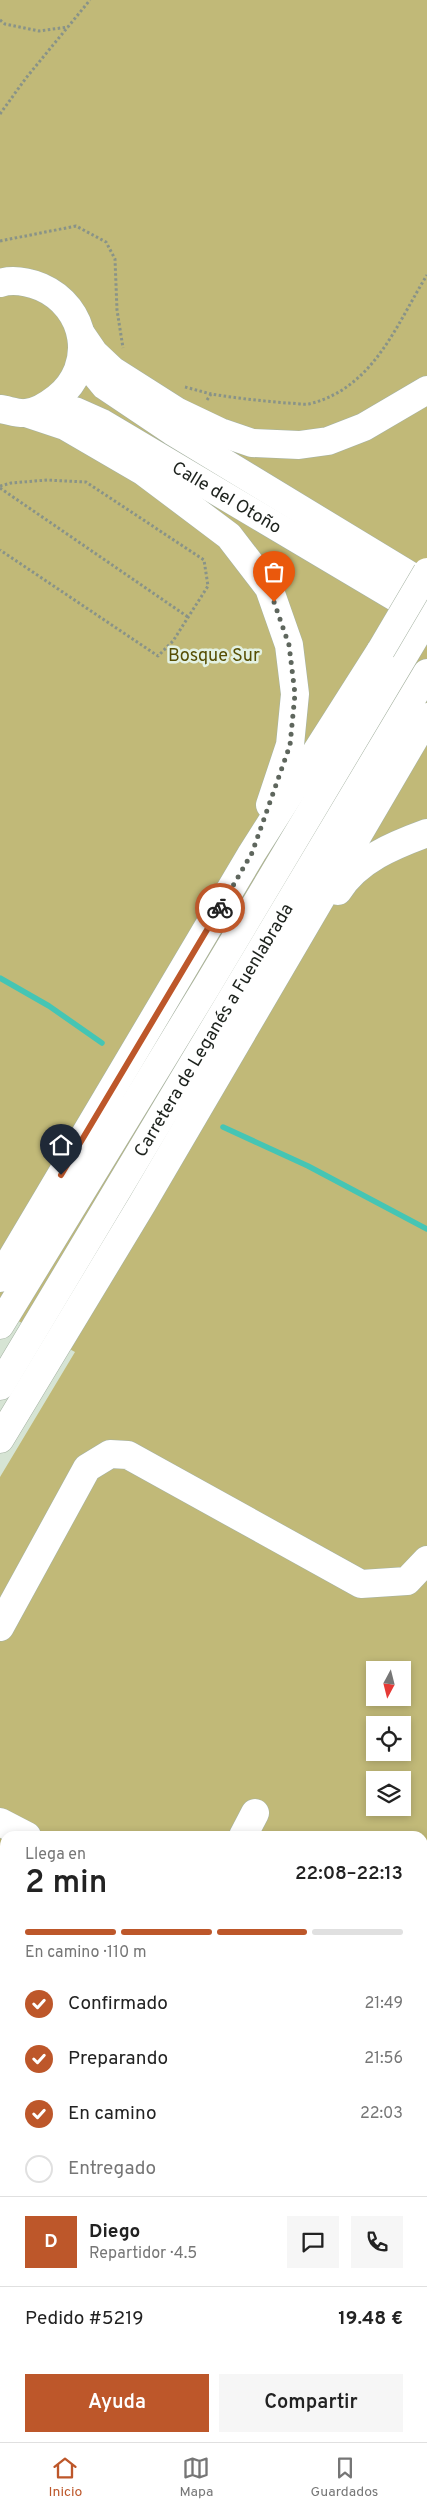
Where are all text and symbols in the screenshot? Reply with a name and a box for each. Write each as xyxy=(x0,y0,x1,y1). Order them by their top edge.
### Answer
street label: Calle del Otoño xyxy=(167,457,285,540)
pin xyxy=(253,551,295,602)
icon: bag xyxy=(260,558,288,586)
park label: Bosque Sur xyxy=(168,645,260,668)
courier xyxy=(195,883,245,933)
icon: bike xyxy=(206,894,234,922)
street label: Carretera de Leganés a Fuenlabrada xyxy=(130,900,299,1162)
pin xyxy=(40,1124,82,1175)
icon: home xyxy=(47,1131,75,1159)
north arrow xyxy=(366,1661,411,1706)
map controls xyxy=(366,1661,411,1816)
button: locate xyxy=(366,1716,411,1761)
button: layers xyxy=(366,1771,411,1816)
text: Llega en xyxy=(25,1845,86,1865)
text: 22:08–22:13 xyxy=(295,1862,403,1886)
text: 2 min xyxy=(25,1864,107,1904)
text: En camino · 110 m xyxy=(25,1943,147,1963)
icon: check xyxy=(25,1990,53,2018)
text: Confirmado xyxy=(68,1992,168,2016)
text: 21:49 xyxy=(364,1994,403,2014)
icon: check xyxy=(25,2045,53,2073)
text: Preparando xyxy=(68,2047,168,2071)
text: 21:56 xyxy=(364,2049,403,2069)
icon: check xyxy=(25,2100,53,2128)
text: En camino xyxy=(68,2102,157,2126)
text: 22:03 xyxy=(360,2104,403,2124)
text: Entregado xyxy=(68,2157,156,2181)
button: chat xyxy=(287,2216,339,2268)
button: phone xyxy=(351,2216,403,2268)
text: Diego xyxy=(89,2220,140,2244)
text: D xyxy=(44,2230,58,2254)
text: Repartidor · 4.5 xyxy=(89,2244,197,2264)
text: Pedido #5219 xyxy=(25,2307,144,2331)
text: 19.48 € xyxy=(338,2307,403,2331)
button: Ayuda xyxy=(25,2374,209,2432)
button: Compartir xyxy=(219,2374,403,2432)
tab: Inicio xyxy=(49,2454,82,2501)
tab: Mapa xyxy=(180,2454,213,2501)
tab: Guardados xyxy=(311,2454,378,2501)

